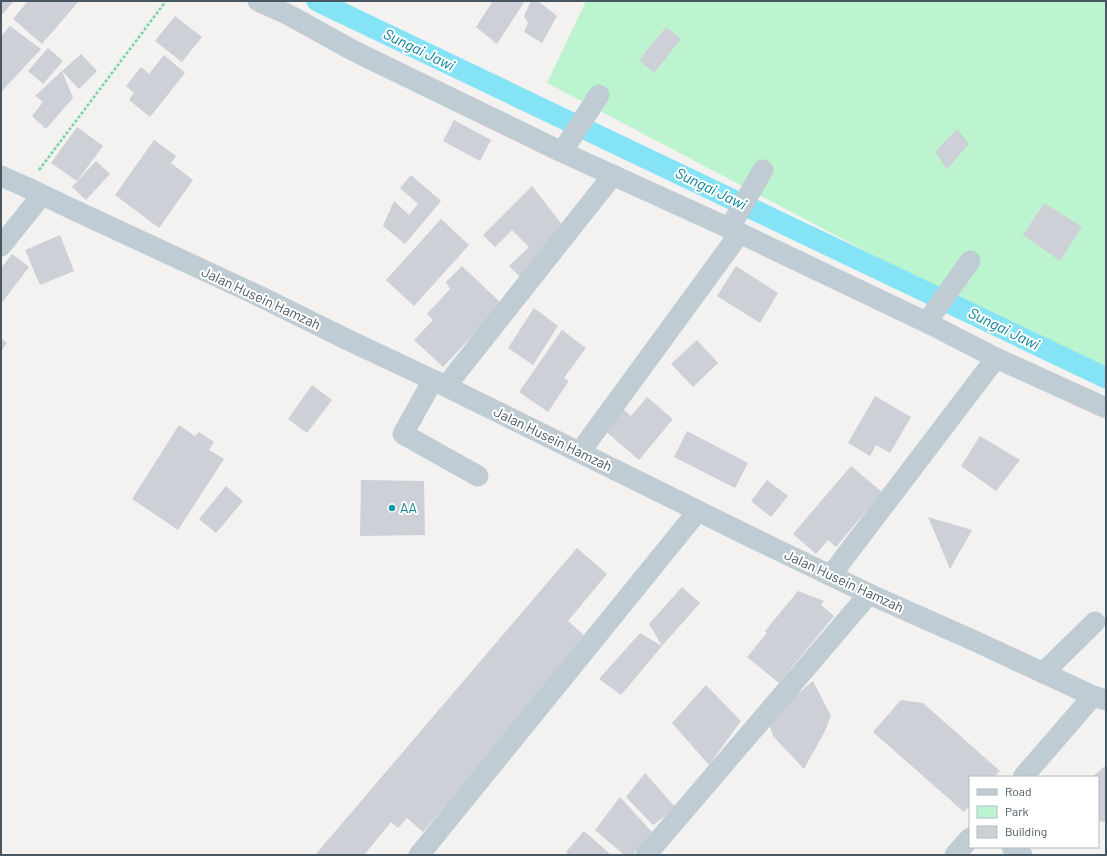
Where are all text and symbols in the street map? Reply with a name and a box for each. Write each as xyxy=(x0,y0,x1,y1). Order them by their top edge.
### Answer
water label: Sungai Jawi xyxy=(381,24,458,74)
water label: Sungai Jawi xyxy=(673,163,750,213)
street label: Jalan Husein Hamzah xyxy=(199,262,324,333)
water label: Sungai Jawi xyxy=(966,303,1043,353)
street label: Jalan Husein Hamzah xyxy=(491,403,615,475)
place label: AA xyxy=(400,499,417,516)
marker: AA xyxy=(387,503,397,513)
street label: Jalan Husein Hamzah xyxy=(782,545,907,616)
legend xyxy=(969,776,1099,848)
text: Road xyxy=(1005,784,1032,798)
text: Park xyxy=(1005,804,1029,818)
text: Building xyxy=(1005,824,1047,838)

